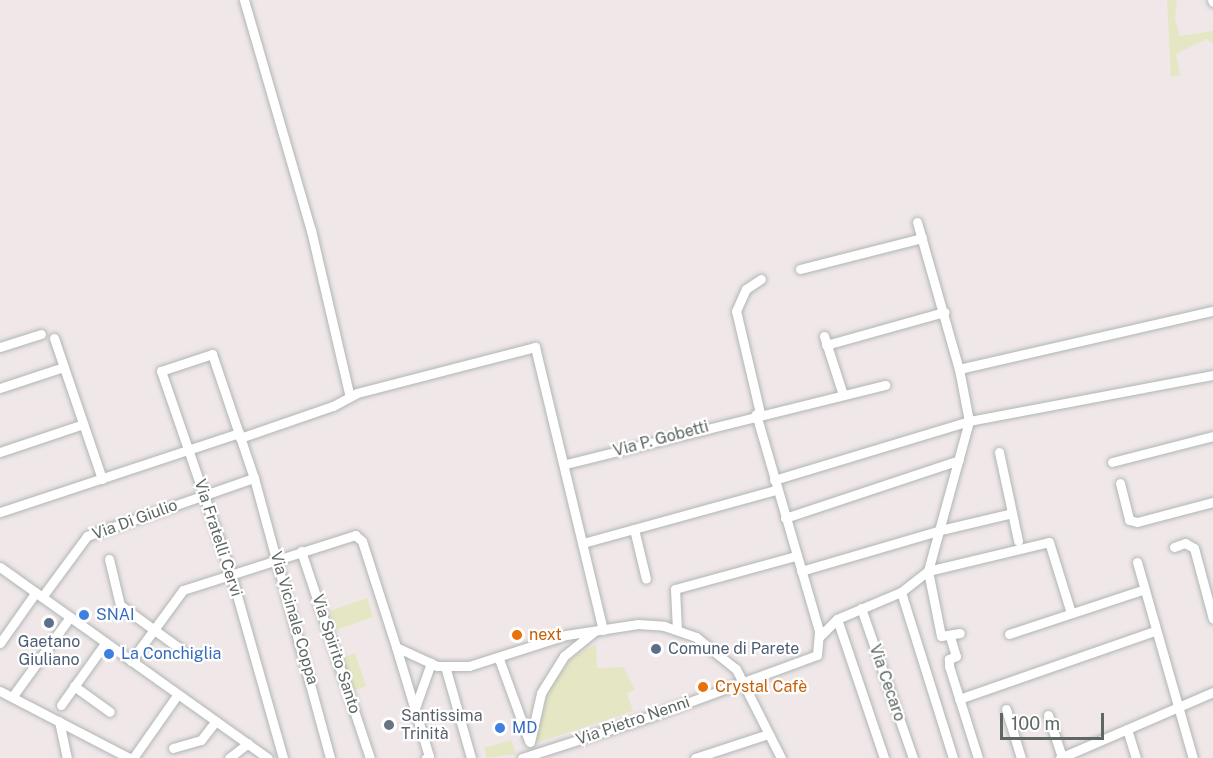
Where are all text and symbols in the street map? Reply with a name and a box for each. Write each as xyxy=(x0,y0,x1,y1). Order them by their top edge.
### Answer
street label: Via P. Gobetti xyxy=(611,417,711,461)
street label: Via Fratelli Cervi xyxy=(190,477,246,599)
street label: Via Di Giulio xyxy=(90,496,180,544)
street label: Via Vicinale Coppa xyxy=(266,549,322,687)
street label: Via Spirito Santo xyxy=(308,592,364,716)
place label: SNAI xyxy=(96,605,135,625)
marker: SNAI xyxy=(77,608,91,622)
marker: Gaetano Giuliano xyxy=(42,616,56,630)
place label: next xyxy=(529,625,562,645)
marker: next xyxy=(510,628,524,642)
place label: Gaetano Giuliano xyxy=(18,632,80,670)
place label: Comune di Parete xyxy=(668,639,800,659)
marker: Comune di Parete xyxy=(649,642,663,656)
street label: Via Cecaro xyxy=(865,642,909,724)
place label: La Conchiglia xyxy=(121,644,221,664)
marker: La Conchiglia xyxy=(102,647,116,661)
place label: Crystal Cafè xyxy=(715,677,807,697)
marker: Crystal Cafè xyxy=(696,680,710,694)
street label: Via Pietro Nenni xyxy=(574,693,692,749)
scale bar xyxy=(1003,701,1106,739)
place label: Santissima Trinità xyxy=(401,706,482,744)
text: 100 m xyxy=(1011,713,1060,734)
marker: Santissima Trinità xyxy=(382,718,396,732)
place label: MD xyxy=(512,718,537,738)
marker: MD xyxy=(493,721,507,735)

